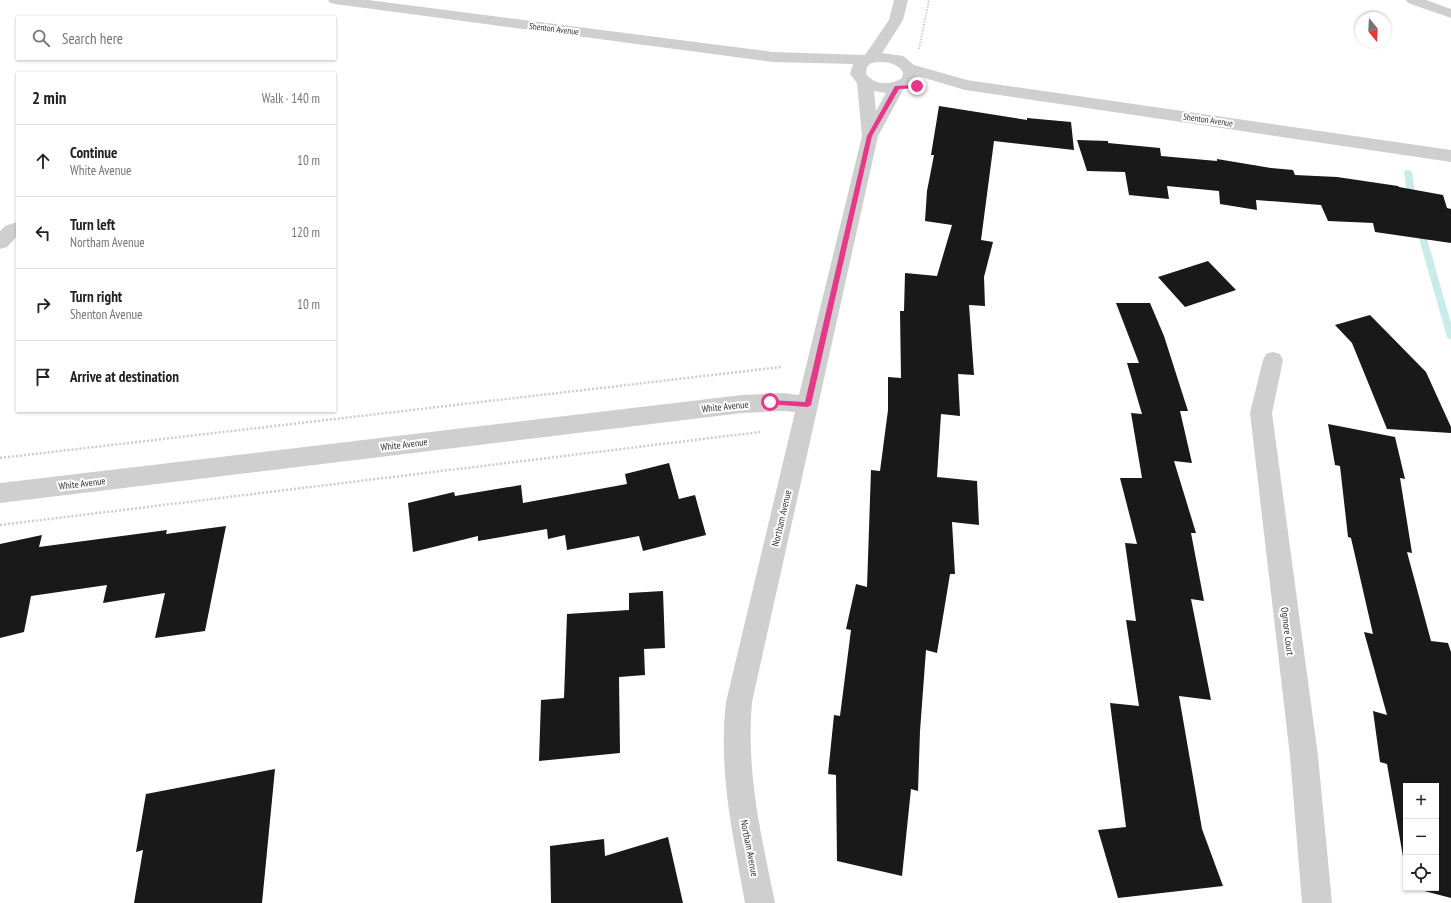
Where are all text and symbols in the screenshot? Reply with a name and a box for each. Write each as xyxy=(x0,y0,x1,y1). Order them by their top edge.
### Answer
north arrow xyxy=(1355,12,1391,48)
search box xyxy=(16,16,336,60)
street label: Shenton Avenue xyxy=(528,20,580,37)
icon: search xyxy=(30,27,52,49)
text: Search here xyxy=(62,29,123,48)
route end xyxy=(908,77,926,95)
text: 2 min xyxy=(32,87,66,109)
text: Walk · 140 m xyxy=(262,90,320,107)
street label: Shenton Avenue xyxy=(1182,111,1234,128)
text: Continue xyxy=(70,143,117,162)
icon: ahead xyxy=(32,150,54,172)
text: 10 m xyxy=(297,152,320,169)
text: White Avenue xyxy=(70,162,131,179)
text: Turn left xyxy=(70,215,115,234)
icon: left xyxy=(32,222,54,244)
text: 120 m xyxy=(291,224,320,241)
text: Northam Avenue xyxy=(70,234,145,251)
text: Turn right xyxy=(70,287,122,306)
icon: right xyxy=(32,294,54,316)
text: 10 m xyxy=(297,296,320,313)
text: Shenton Avenue xyxy=(70,306,142,323)
icon: arrive xyxy=(32,366,54,388)
text: Arrive at destination xyxy=(70,367,179,386)
route start xyxy=(761,393,779,411)
street label: White Avenue xyxy=(701,398,749,415)
street label: White Avenue xyxy=(380,435,428,454)
street label: White Avenue xyxy=(58,474,106,493)
street label: Northam Avenue xyxy=(769,489,794,548)
street label: Ogmore Court xyxy=(1278,606,1297,656)
map controls xyxy=(1403,783,1439,891)
button: + xyxy=(1403,783,1439,819)
street label: Northam Avenue xyxy=(738,819,761,878)
button: − xyxy=(1403,819,1439,855)
button: locate xyxy=(1403,855,1439,891)

